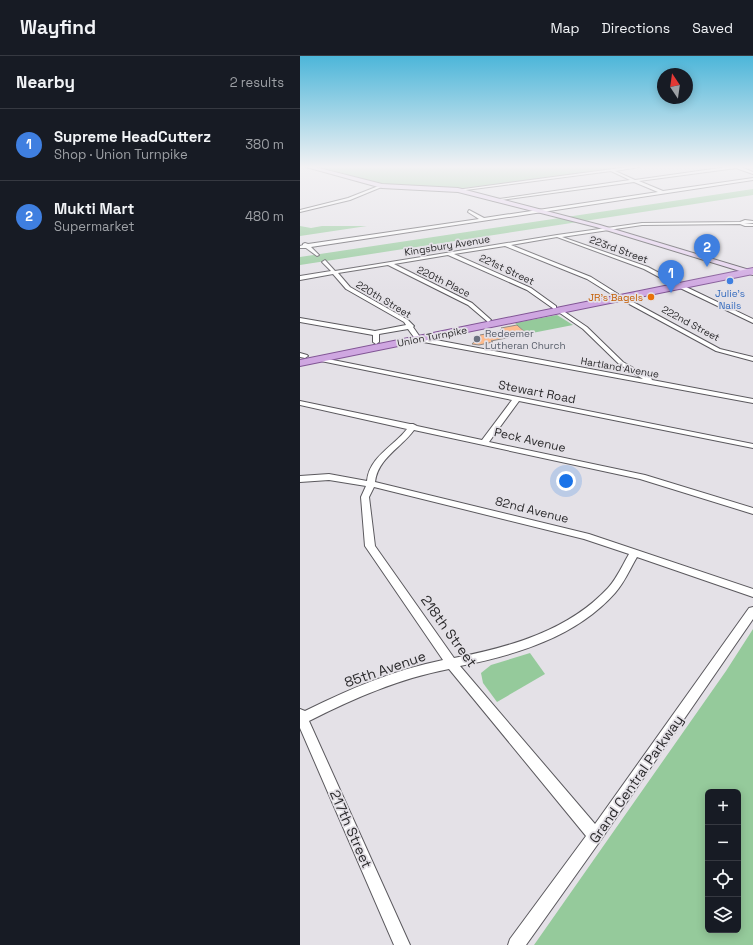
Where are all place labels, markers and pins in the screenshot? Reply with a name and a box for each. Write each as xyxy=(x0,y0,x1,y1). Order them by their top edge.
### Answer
pin: 2 xyxy=(694,234,720,267)
pin: 1 xyxy=(658,260,684,293)
marker: Julie's Nails xyxy=(725,276,735,286)
place label: Julie's Nails xyxy=(715,287,745,312)
place label: JR's Bagels xyxy=(588,291,643,304)
marker: JR's Bagels xyxy=(646,292,656,302)
place label: Redeemer Lutheran Church xyxy=(485,327,566,352)
marker: Redeemer Lutheran Church xyxy=(472,334,482,344)

